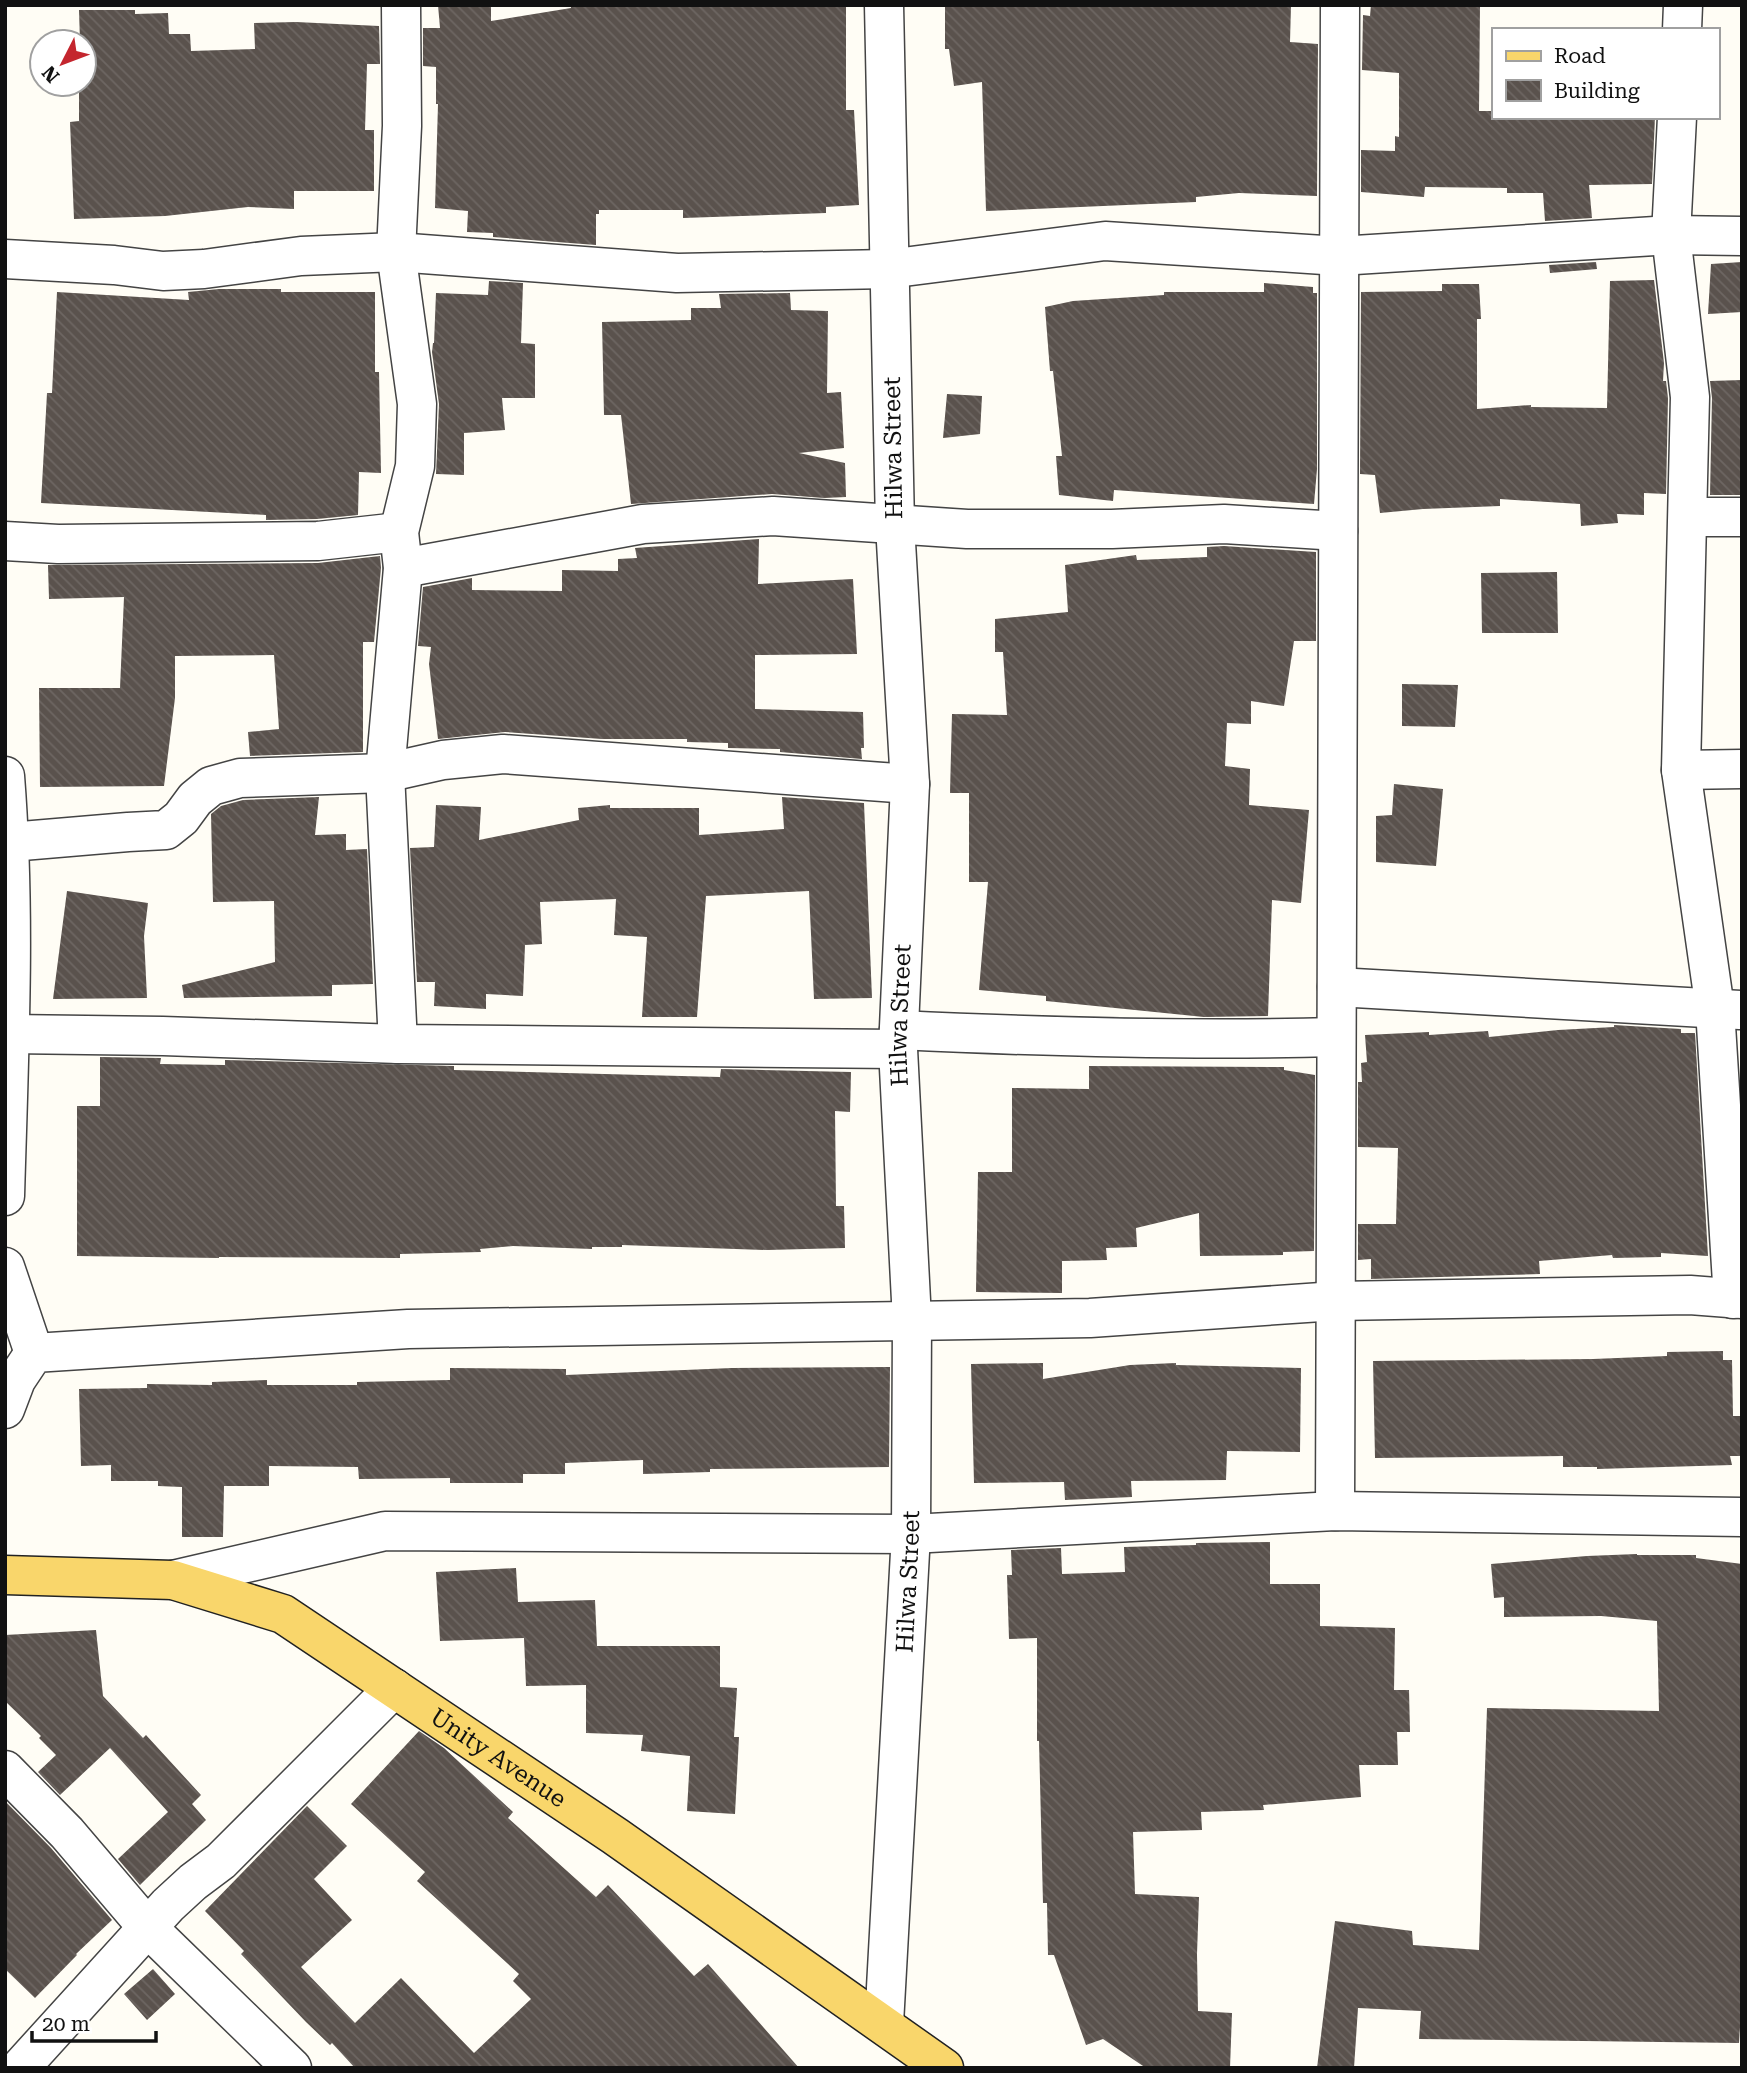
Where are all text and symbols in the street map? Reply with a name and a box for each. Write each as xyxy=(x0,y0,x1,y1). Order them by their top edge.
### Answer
north arrow xyxy=(28,28,98,98)
legend xyxy=(1492,28,1719,119)
text: Road xyxy=(1554,44,1606,68)
text: N xyxy=(37,61,64,87)
text: Building xyxy=(1554,79,1640,103)
street label: Hilwa Street xyxy=(878,376,908,519)
street label: Hilwa Street xyxy=(884,943,917,1087)
street label: Hilwa Street xyxy=(890,1510,925,1654)
street label: Unity Avenue xyxy=(425,1702,571,1813)
scale bar xyxy=(32,2000,156,2044)
text: 20 m xyxy=(42,2012,90,2036)

